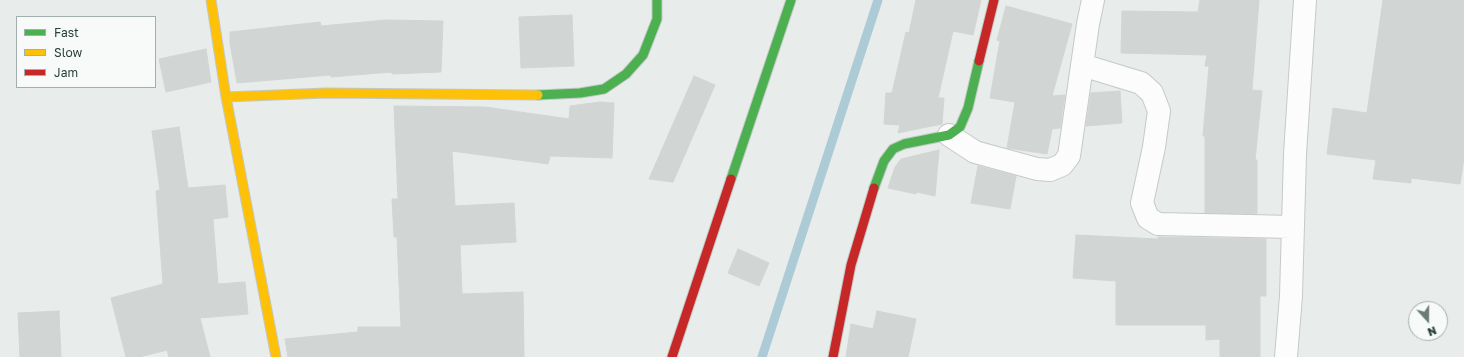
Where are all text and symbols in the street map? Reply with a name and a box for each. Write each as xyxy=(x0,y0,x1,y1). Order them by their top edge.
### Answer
legend xyxy=(16,16,156,88)
text: Fast xyxy=(54,25,79,40)
text: Slow xyxy=(54,45,82,60)
text: Jam xyxy=(54,65,78,80)
north arrow xyxy=(1408,301,1448,341)
text: N xyxy=(1426,324,1438,339)

